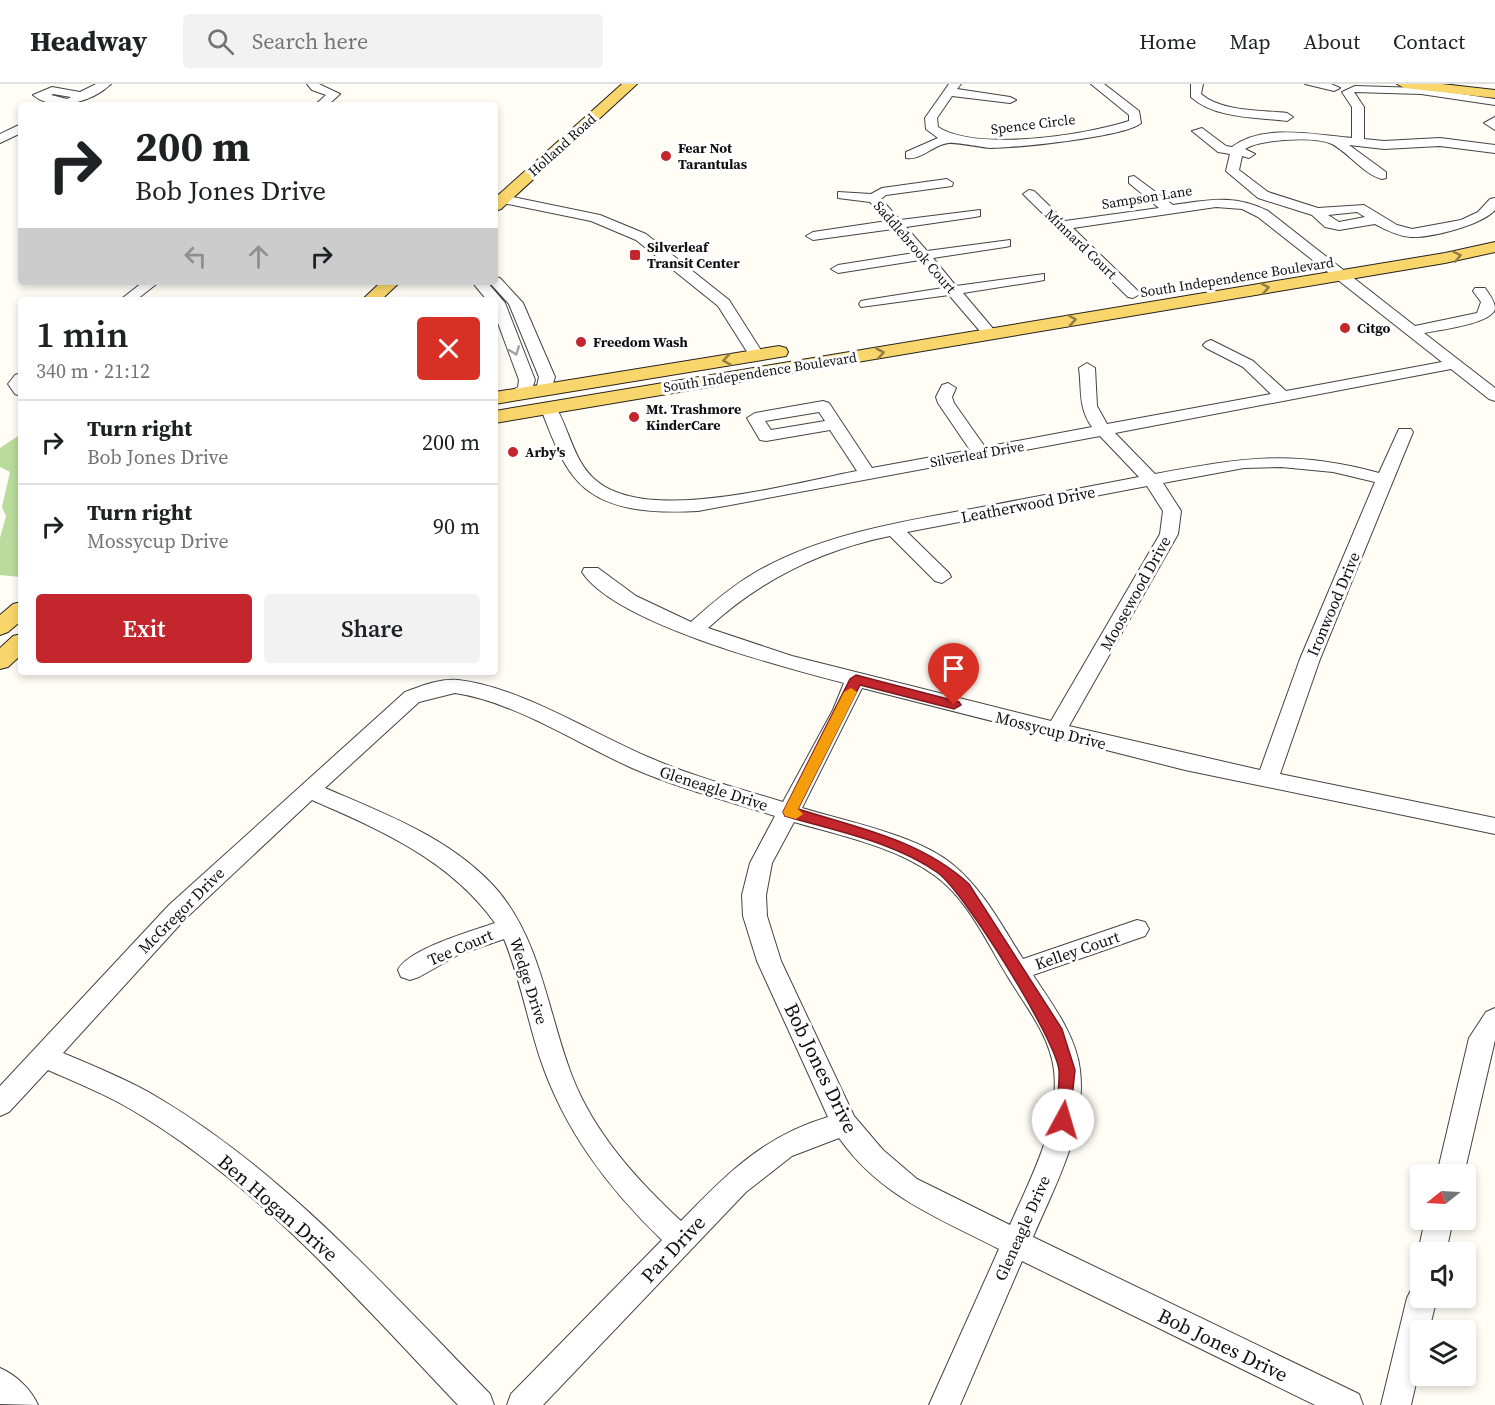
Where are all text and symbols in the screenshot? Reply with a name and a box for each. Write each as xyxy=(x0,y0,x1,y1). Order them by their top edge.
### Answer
search box xyxy=(183,14,603,68)
text: Headway xyxy=(30,22,147,60)
icon: search xyxy=(204,25,237,58)
text: Search here xyxy=(252,26,368,56)
text: Home xyxy=(1139,27,1197,56)
text: Map xyxy=(1230,27,1271,56)
text: About xyxy=(1304,27,1360,56)
text: Contact xyxy=(1393,27,1465,56)
street label: Holland Road xyxy=(524,109,600,181)
street label: Spence Circle xyxy=(990,109,1076,139)
text: 200 m xyxy=(135,117,250,175)
icon: right xyxy=(36,126,114,204)
place label: Fear Not Tarantulas xyxy=(678,138,748,174)
marker: Fear Not Tarantulas xyxy=(659,149,673,163)
text: Bob Jones Drive xyxy=(135,172,326,209)
street label: Sampson Lane xyxy=(1100,180,1194,214)
street label: Saddlebrook Court xyxy=(869,196,961,298)
street label: Minnard Court xyxy=(1041,204,1122,284)
place label: Silverleaf Transit Center xyxy=(647,237,740,273)
icon: left xyxy=(179,240,212,273)
icon: ahead xyxy=(242,240,275,273)
icon: right xyxy=(305,240,338,273)
marker: Silverleaf Transit Center xyxy=(628,248,642,262)
one-way arrow xyxy=(1452,250,1462,263)
street label: South Independence Boulevard xyxy=(1139,252,1335,302)
one-way arrow xyxy=(1259,282,1269,295)
text: 1 min xyxy=(36,310,128,359)
one-way arrow xyxy=(1067,314,1077,327)
button: close xyxy=(417,317,480,380)
place label: Citgo xyxy=(1357,318,1391,338)
marker: Citgo xyxy=(1338,321,1352,335)
place label: Freedom Wash xyxy=(593,332,688,352)
marker: Freedom Wash xyxy=(574,335,588,349)
one-way arrow xyxy=(508,345,520,356)
street label: South Independence Boulevard xyxy=(662,347,858,397)
one-way arrow xyxy=(875,347,885,359)
one-way arrow xyxy=(723,353,732,365)
text: 340 m · 21:12 xyxy=(36,357,150,385)
place label: Mt. Trashmore KinderCare xyxy=(646,399,741,435)
marker: Mt. Trashmore KinderCare xyxy=(627,410,641,424)
text: Turn right xyxy=(87,413,192,443)
icon: right xyxy=(36,426,69,459)
text: 200 m xyxy=(422,427,480,457)
street label: Silverleaf Drive xyxy=(928,436,1026,472)
place label: Arby's xyxy=(525,442,566,462)
text: Bob Jones Drive xyxy=(87,443,229,471)
marker: Arby's xyxy=(506,445,520,459)
street label: Leatherwood Drive xyxy=(959,480,1097,528)
text: Turn right xyxy=(87,497,192,527)
icon: right xyxy=(36,510,69,543)
text: 90 m xyxy=(433,511,480,541)
text: Mossycup Drive xyxy=(87,527,229,555)
street label: Moosewood Drive xyxy=(1094,532,1176,654)
street label: Ironwood Drive xyxy=(1301,548,1365,660)
button: Exit xyxy=(36,594,252,663)
button: Share xyxy=(264,594,480,663)
pin xyxy=(928,643,979,705)
icon: arrive xyxy=(937,652,970,685)
street label: Mossycup Drive xyxy=(993,706,1109,754)
street label: Gleneagle Drive xyxy=(657,760,771,816)
street label: McGregor Drive xyxy=(133,862,229,958)
street label: Tee Court xyxy=(424,923,497,971)
street label: Kelley Court xyxy=(1032,925,1123,975)
street label: Wedge Drive xyxy=(505,935,553,1027)
street label: Bob Jones Drive xyxy=(777,998,865,1138)
position arrow xyxy=(1031,1088,1095,1152)
street label: Ben Hogan Drive xyxy=(212,1148,344,1268)
north arrow xyxy=(1410,1164,1476,1230)
map controls xyxy=(1410,1164,1476,1386)
street label: Gleneagle Drive xyxy=(989,1172,1055,1284)
street label: Par Drive xyxy=(634,1209,712,1289)
button: sound xyxy=(1410,1242,1476,1308)
street label: Bob Jones Drive xyxy=(1153,1301,1293,1389)
button: layers xyxy=(1410,1320,1476,1386)

